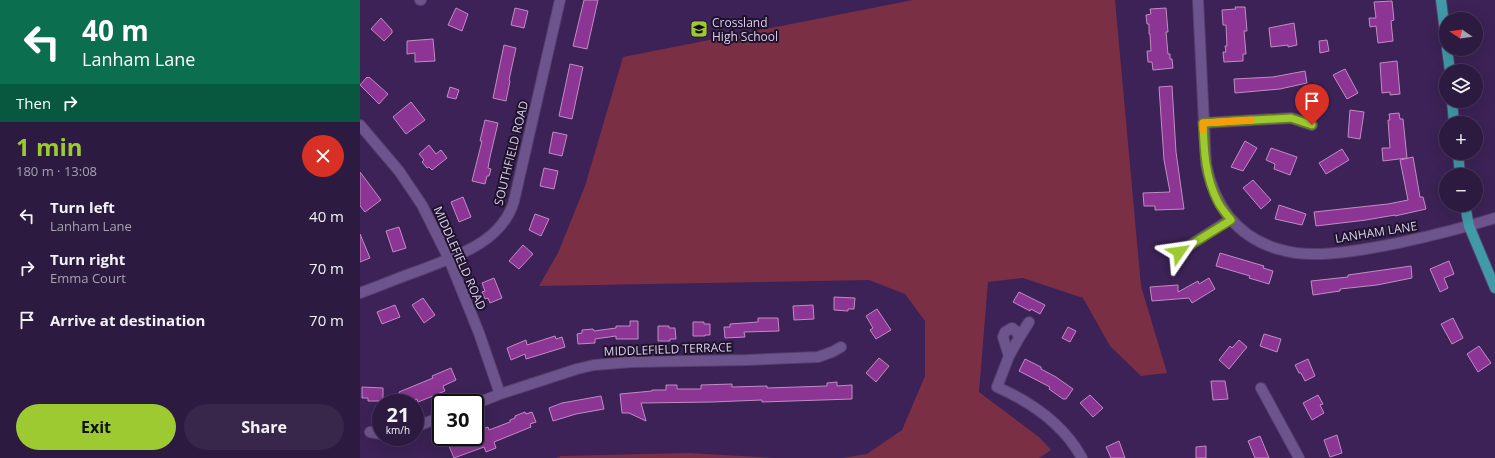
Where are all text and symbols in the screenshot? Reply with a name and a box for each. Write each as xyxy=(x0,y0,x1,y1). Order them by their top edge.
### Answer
text: 40 m xyxy=(82,11,149,49)
north arrow xyxy=(1439,12,1483,56)
map controls xyxy=(1439,12,1483,212)
place label: Crossland High School xyxy=(712,14,778,45)
icon: left xyxy=(16,16,68,68)
school or university icon: Crossland High School xyxy=(689,19,709,39)
text: Lanham Lane xyxy=(82,47,195,71)
button: layers xyxy=(1439,64,1483,108)
pin xyxy=(1295,84,1329,125)
icon: arrive xyxy=(1301,90,1323,112)
icon: right xyxy=(59,92,81,114)
text: Then xyxy=(16,93,51,113)
street label: SOUTHFIELD ROAD xyxy=(490,99,532,207)
button: + xyxy=(1439,116,1483,160)
text: 1 min xyxy=(16,130,83,163)
button: close xyxy=(302,135,344,177)
text: 180 m · 13:08 xyxy=(16,162,97,180)
button: − xyxy=(1439,168,1483,212)
text: Turn left xyxy=(50,197,115,217)
street label: MIDDLEFIELD ROAD xyxy=(429,203,491,313)
icon: left xyxy=(16,205,38,227)
text: 40 m xyxy=(309,206,344,226)
text: Lanham Lane xyxy=(50,217,132,235)
street label: LANHAM LANE xyxy=(1334,217,1418,247)
position arrow xyxy=(1158,231,1200,273)
text: Turn right xyxy=(50,249,125,269)
icon: right xyxy=(16,257,38,279)
text: 70 m xyxy=(309,258,344,278)
text: Emma Court xyxy=(50,269,126,287)
icon: arrive xyxy=(16,309,38,331)
text: Arrive at destination xyxy=(50,310,205,330)
text: 70 m xyxy=(309,310,344,330)
street label: MIDDLEFIELD TERRACE xyxy=(603,338,733,360)
speed limit sign: 30 xyxy=(432,394,484,446)
text: 21 xyxy=(387,401,409,428)
button: Exit xyxy=(16,404,176,450)
button: Share xyxy=(184,404,344,450)
text: km/h xyxy=(386,423,410,437)

